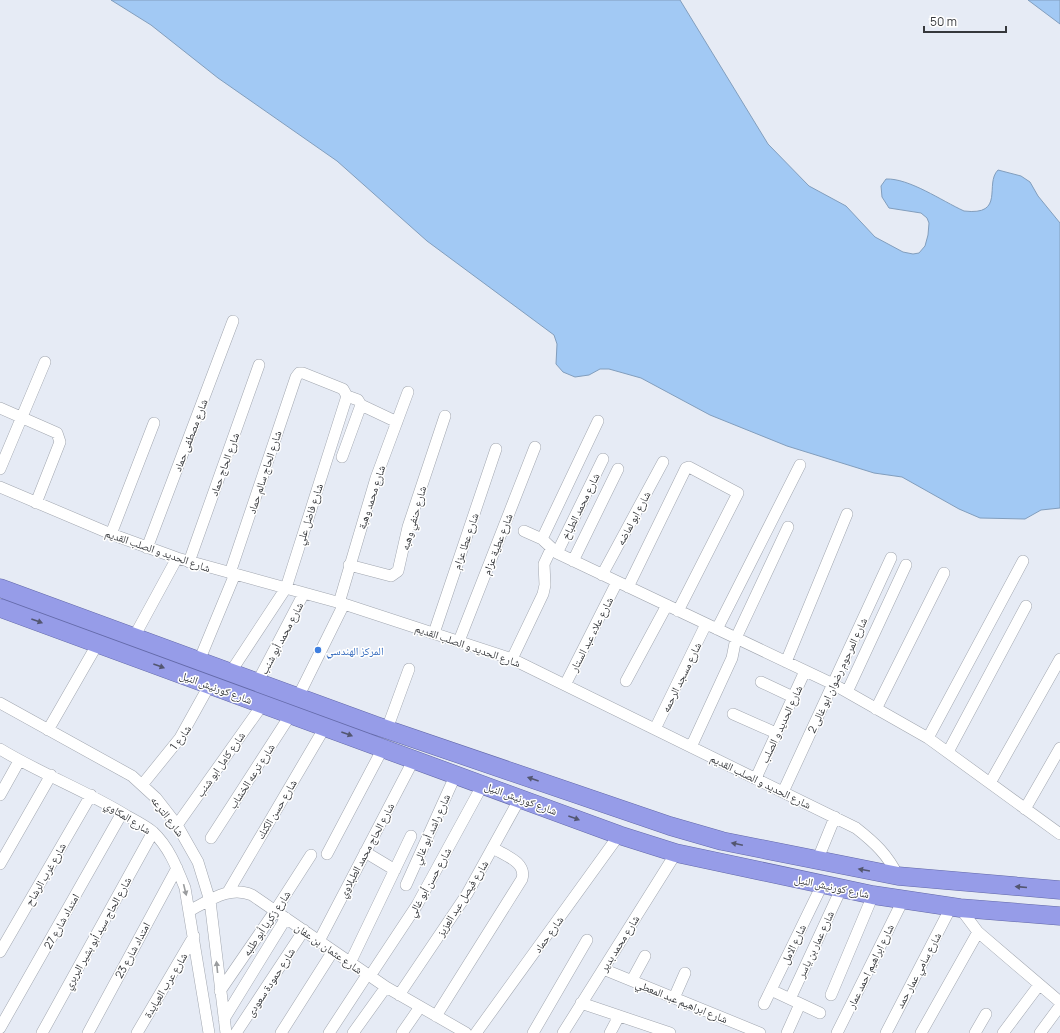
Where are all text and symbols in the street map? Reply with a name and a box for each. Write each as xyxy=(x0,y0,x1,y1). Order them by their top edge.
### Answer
scale bar xyxy=(924,8,1006,34)
text: 50 m xyxy=(930,13,957,30)
street label: شارع مصطفى حماد xyxy=(169,397,211,473)
street label: شارع الحاج سالم حماد xyxy=(243,428,285,516)
street label: شارع الحاج حماد xyxy=(206,430,242,498)
street label: شارع محمد وهبة xyxy=(354,463,388,531)
street label: شارع محمد الطباخ xyxy=(557,470,603,542)
street label: شارع فاضل علي xyxy=(292,481,328,547)
street label: شارع حنفي وهبه xyxy=(397,484,431,552)
street label: شارع ابو لماضه xyxy=(612,488,654,548)
street label: شارع عطا عزام xyxy=(448,511,482,571)
street label: شارع عطية عزام xyxy=(478,511,516,577)
street label: شارع الحديد و الصلب القديم xyxy=(103,525,213,576)
street label: شارع علاء عبد الستار xyxy=(565,594,616,675)
street label: شارع محمد أبو شنب xyxy=(256,599,306,677)
street label: شارع المرحوم رضوان ابو غالى 2 xyxy=(804,615,870,735)
one-way arrow xyxy=(31,618,43,624)
street label: شارع الحديد و الصلب القديم xyxy=(413,620,523,671)
street label: شارع مسجد الرحمه xyxy=(658,640,704,714)
place label: المركز الهندسي xyxy=(326,643,384,659)
marker: المركز الهندسي xyxy=(313,645,323,655)
one-way arrow xyxy=(153,663,165,669)
street label: شارع كورنيش النيل xyxy=(178,667,254,707)
street label: شارع الحديد و الصلب xyxy=(756,683,806,765)
street label: شارع 1 xyxy=(166,721,194,753)
street label: شارع كامل ابو شنب xyxy=(192,728,248,800)
one-way arrow xyxy=(341,732,353,738)
street label: شارع ترعه الخشاب xyxy=(224,741,278,811)
street label: شارع الحديد و الصلب القديم xyxy=(708,750,814,813)
street label: شارع حسن الكنك xyxy=(252,776,300,842)
one-way arrow xyxy=(527,776,539,782)
street label: شارع كورنيش النيل xyxy=(483,778,559,818)
street label: شارع راشد أبو غالي xyxy=(409,791,455,867)
street label: شارع الترعه xyxy=(148,793,188,839)
street label: شارع المكاوي xyxy=(101,797,154,839)
street label: شارع الحاج محمد الطبلاوي xyxy=(335,800,399,901)
one-way arrow xyxy=(568,815,580,821)
street label: شارع غرب الرشاح xyxy=(21,840,69,908)
one-way arrow xyxy=(731,841,743,847)
street label: شارع حسن أبو غالي xyxy=(404,845,456,920)
street label: شارع فيصل عبد العزيز xyxy=(432,857,491,940)
one-way arrow xyxy=(858,867,870,873)
street label: شارع كورنيش النيل xyxy=(793,871,871,901)
street label: شارع الحاج سيد أبو بشير البربري xyxy=(60,874,136,993)
one-way arrow xyxy=(1015,883,1027,890)
one-way arrow xyxy=(182,884,188,896)
street label: شارع زكريا أبو طلبه xyxy=(238,887,294,959)
street label: امتداد شارع 27 xyxy=(40,891,82,951)
street label: شارع عمار بن ياسر xyxy=(792,908,837,981)
street label: شارع محمد بدير xyxy=(595,912,642,975)
street label: شارع حماد xyxy=(530,913,566,955)
street label: امتداد شارع 23 xyxy=(111,919,153,981)
street label: شارع عثمان بن عفان xyxy=(292,919,366,977)
street label: شارع الامل xyxy=(777,921,809,967)
street label: شارع ابراهيم احمد عمار xyxy=(843,921,898,1012)
street label: شارع سامي عمار حمد xyxy=(892,929,946,1011)
street label: شارع حمودة سعودى xyxy=(242,945,298,1019)
street label: شارع عرب العيايدة xyxy=(140,950,190,1020)
one-way arrow xyxy=(214,961,221,973)
street label: شارع ابراهيم عبد المعطي xyxy=(633,976,730,1028)

